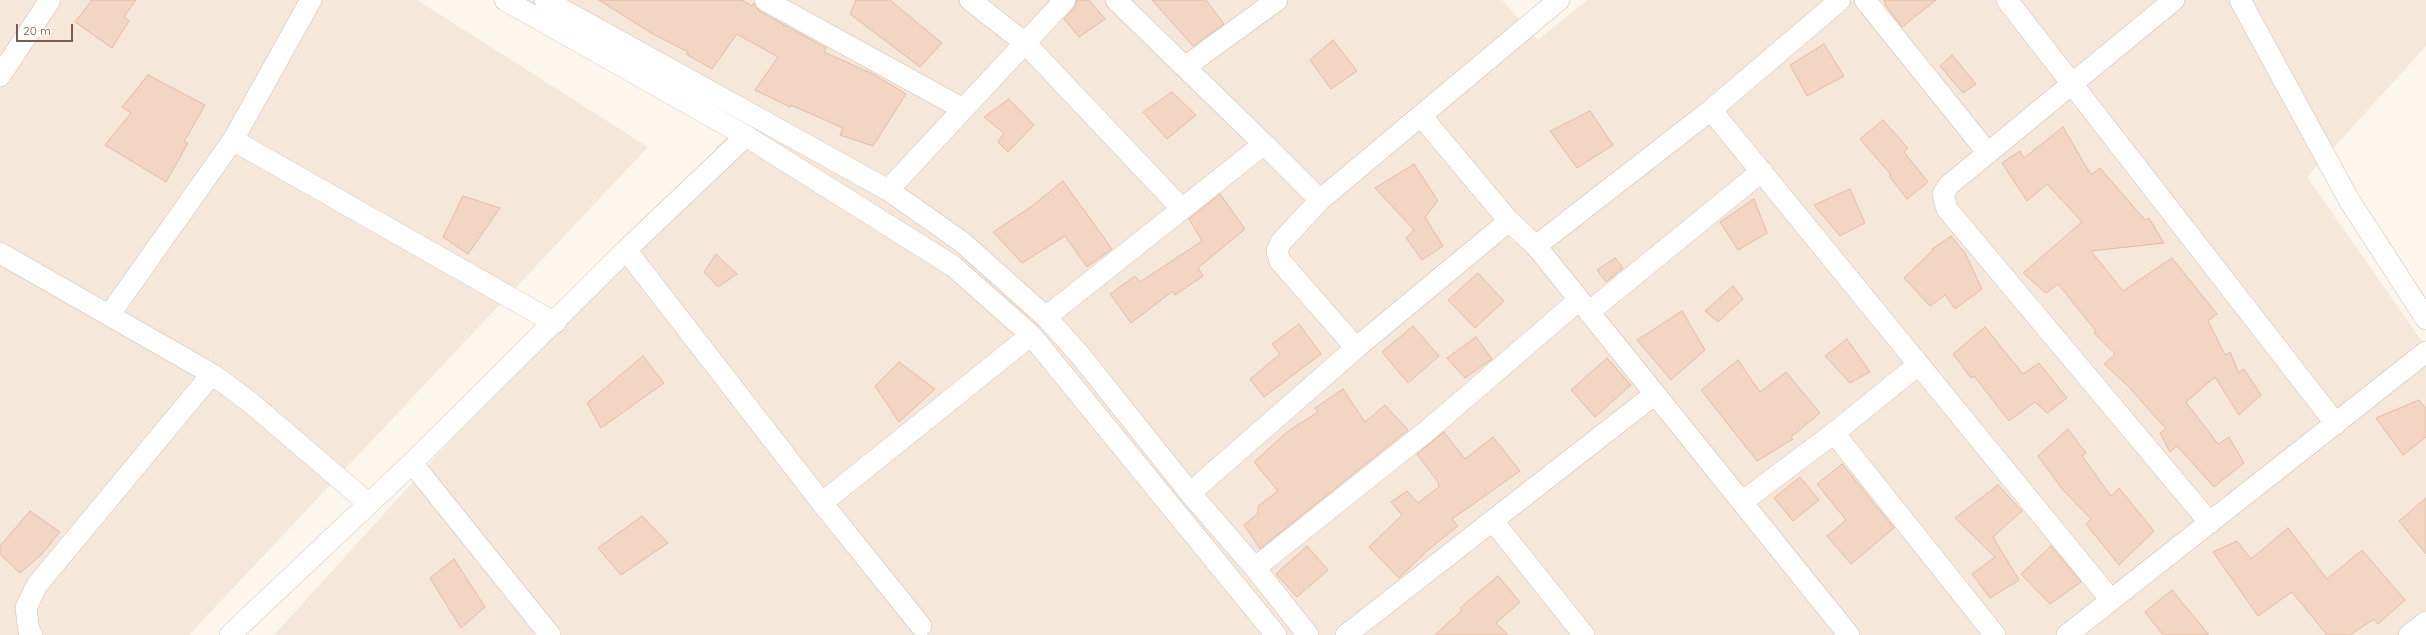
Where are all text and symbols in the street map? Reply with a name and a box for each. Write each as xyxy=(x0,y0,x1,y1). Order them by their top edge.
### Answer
scale bar xyxy=(18,16,75,42)
text: 20 m xyxy=(23,23,51,38)

